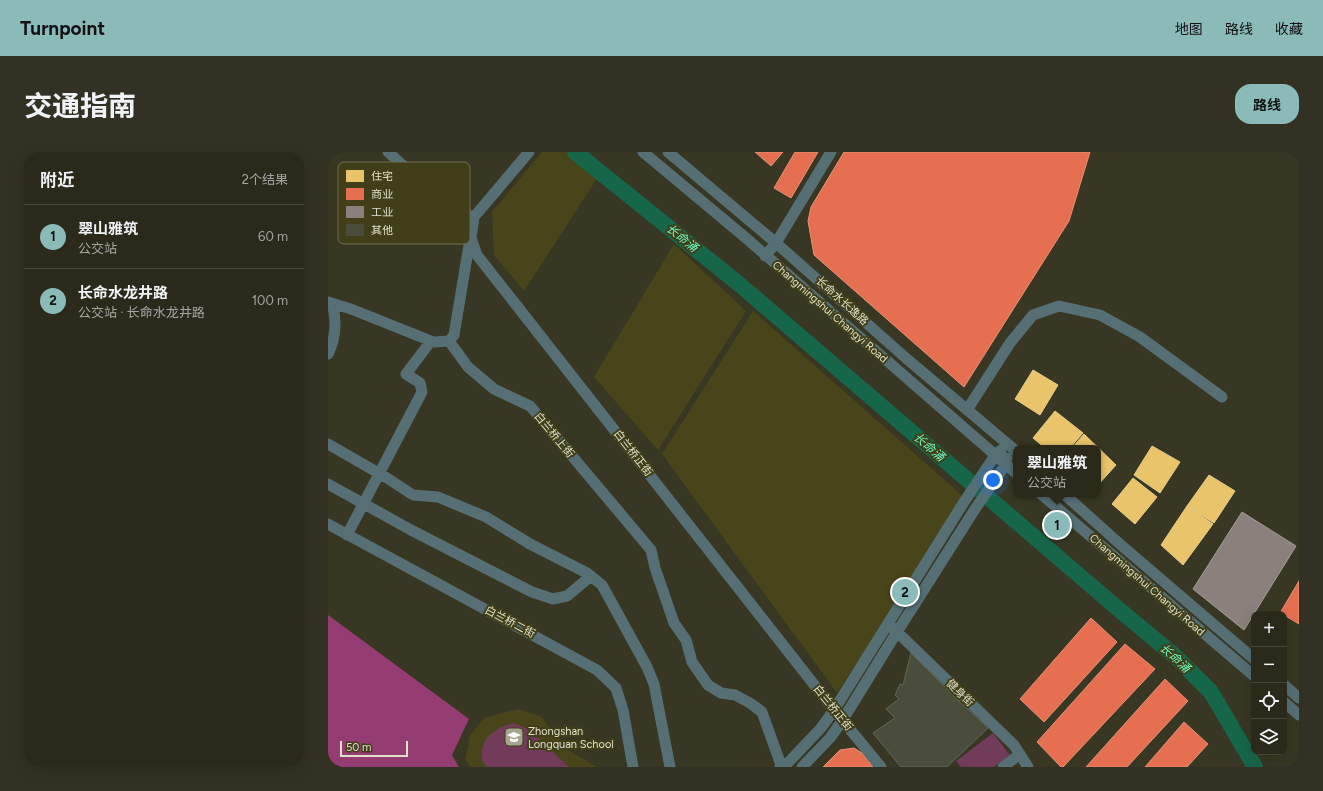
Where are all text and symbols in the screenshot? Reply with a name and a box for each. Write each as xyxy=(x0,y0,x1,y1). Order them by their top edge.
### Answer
text: Turnpoint xyxy=(20,17,105,40)
text: 地图 xyxy=(1175,21,1203,38)
text: 路线 xyxy=(1225,21,1253,38)
text: 收藏 xyxy=(1275,21,1303,38)
button: 路线 xyxy=(1235,84,1299,124)
text: 交通指南 xyxy=(24,89,136,123)
legend xyxy=(338,162,470,244)
text: 附近 xyxy=(40,170,74,190)
text: 住宅 xyxy=(371,170,393,183)
text: 2个结果 xyxy=(242,172,288,187)
text: 商业 xyxy=(371,188,393,201)
text: 工业 xyxy=(371,206,393,219)
text: 翠山雅筑 xyxy=(78,220,138,238)
water label: 长命涌 xyxy=(664,221,702,256)
text: 其他 xyxy=(371,224,393,237)
text: 1 xyxy=(50,229,56,244)
text: 60 m xyxy=(258,229,288,244)
text: 公交站 xyxy=(78,241,117,256)
street label: Changmingshui Changyi Road xyxy=(770,259,890,365)
street label: 长命水长逸路 xyxy=(813,274,871,328)
text: 长命水龙井路 xyxy=(78,284,168,302)
text: 2 xyxy=(49,293,57,308)
text: 100 m xyxy=(252,293,288,308)
text: 公交站 · 长命水龙井路 xyxy=(78,305,205,320)
street label: 白兰桥上街 xyxy=(531,410,577,460)
street label: 白兰桥正街 xyxy=(611,427,655,479)
water label: 长命涌 xyxy=(911,430,949,465)
popup xyxy=(1013,445,1101,497)
text: 翠山雅筑 xyxy=(1027,454,1087,472)
your location xyxy=(983,470,1003,490)
text: 公交站 xyxy=(1027,475,1066,490)
pin: 1 xyxy=(1044,510,1070,540)
street label: Changmingshui Changyi Road xyxy=(1087,532,1207,638)
pin: 2 xyxy=(892,577,918,607)
street label: 白兰桥二街 xyxy=(483,603,537,641)
map controls xyxy=(1251,611,1287,755)
button: + xyxy=(1251,611,1287,647)
water label: 长命涌 xyxy=(1157,641,1194,677)
button: − xyxy=(1251,647,1287,683)
street label: 健身街 xyxy=(944,677,976,709)
street label: 白兰桥正街 xyxy=(811,683,855,733)
button: locate xyxy=(1251,683,1287,719)
button: layers xyxy=(1251,719,1287,755)
place label: Zhongshan Longquan School xyxy=(528,725,614,751)
school or university icon: Zhongshan Longquan School xyxy=(503,726,525,748)
scale bar xyxy=(340,739,408,758)
text: 50 m xyxy=(346,741,371,754)

